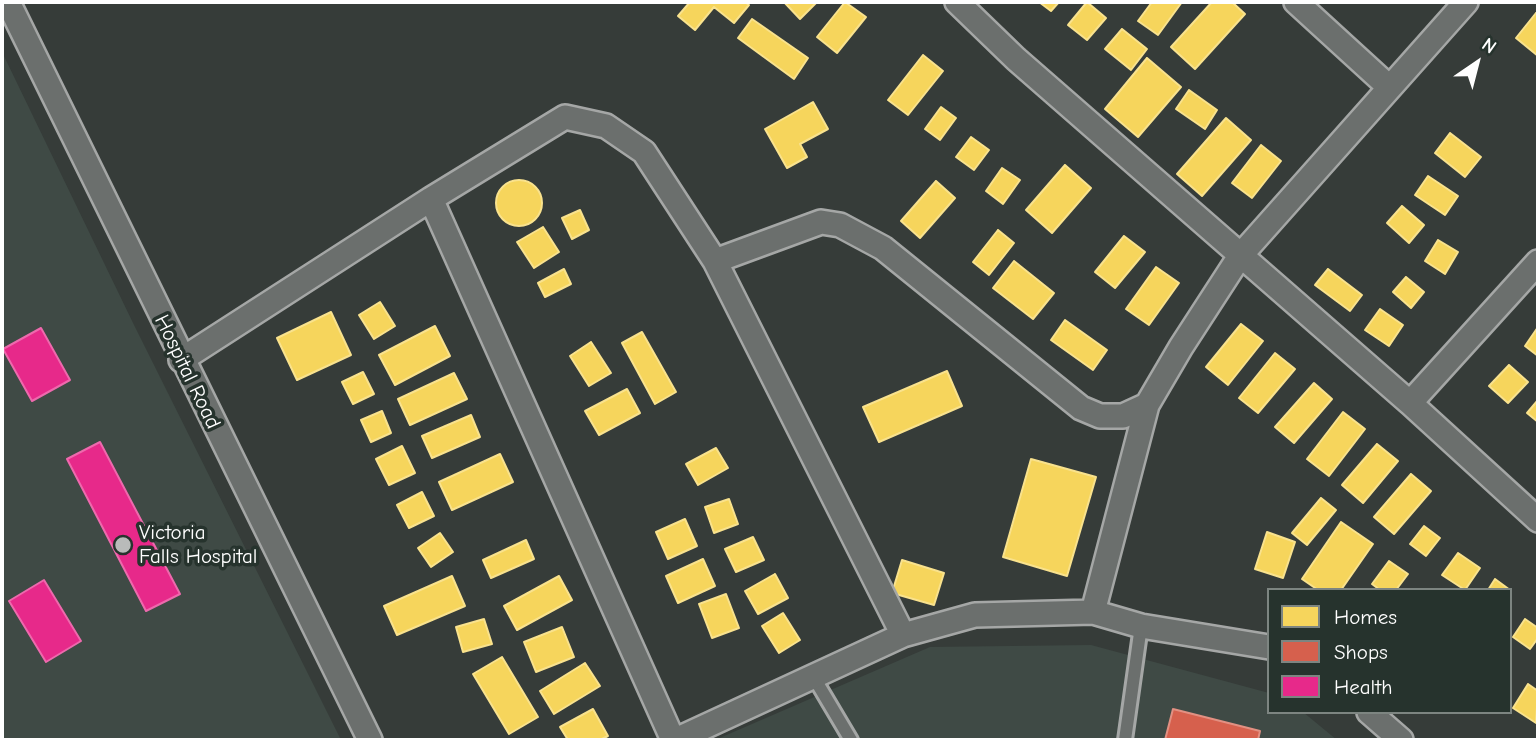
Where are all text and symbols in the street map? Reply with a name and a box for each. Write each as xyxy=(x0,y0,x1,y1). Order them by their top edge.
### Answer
north arrow xyxy=(1442,28,1512,98)
text: N xyxy=(1478,33,1500,58)
street label: Hospital Road xyxy=(148,311,226,433)
place label: Victoria Falls Hospital xyxy=(139,520,257,570)
marker: Victoria Falls Hospital xyxy=(113,535,133,555)
legend xyxy=(1267,588,1512,714)
text: Homes xyxy=(1334,605,1397,629)
text: Shops xyxy=(1334,640,1388,664)
text: Health xyxy=(1334,675,1392,699)

